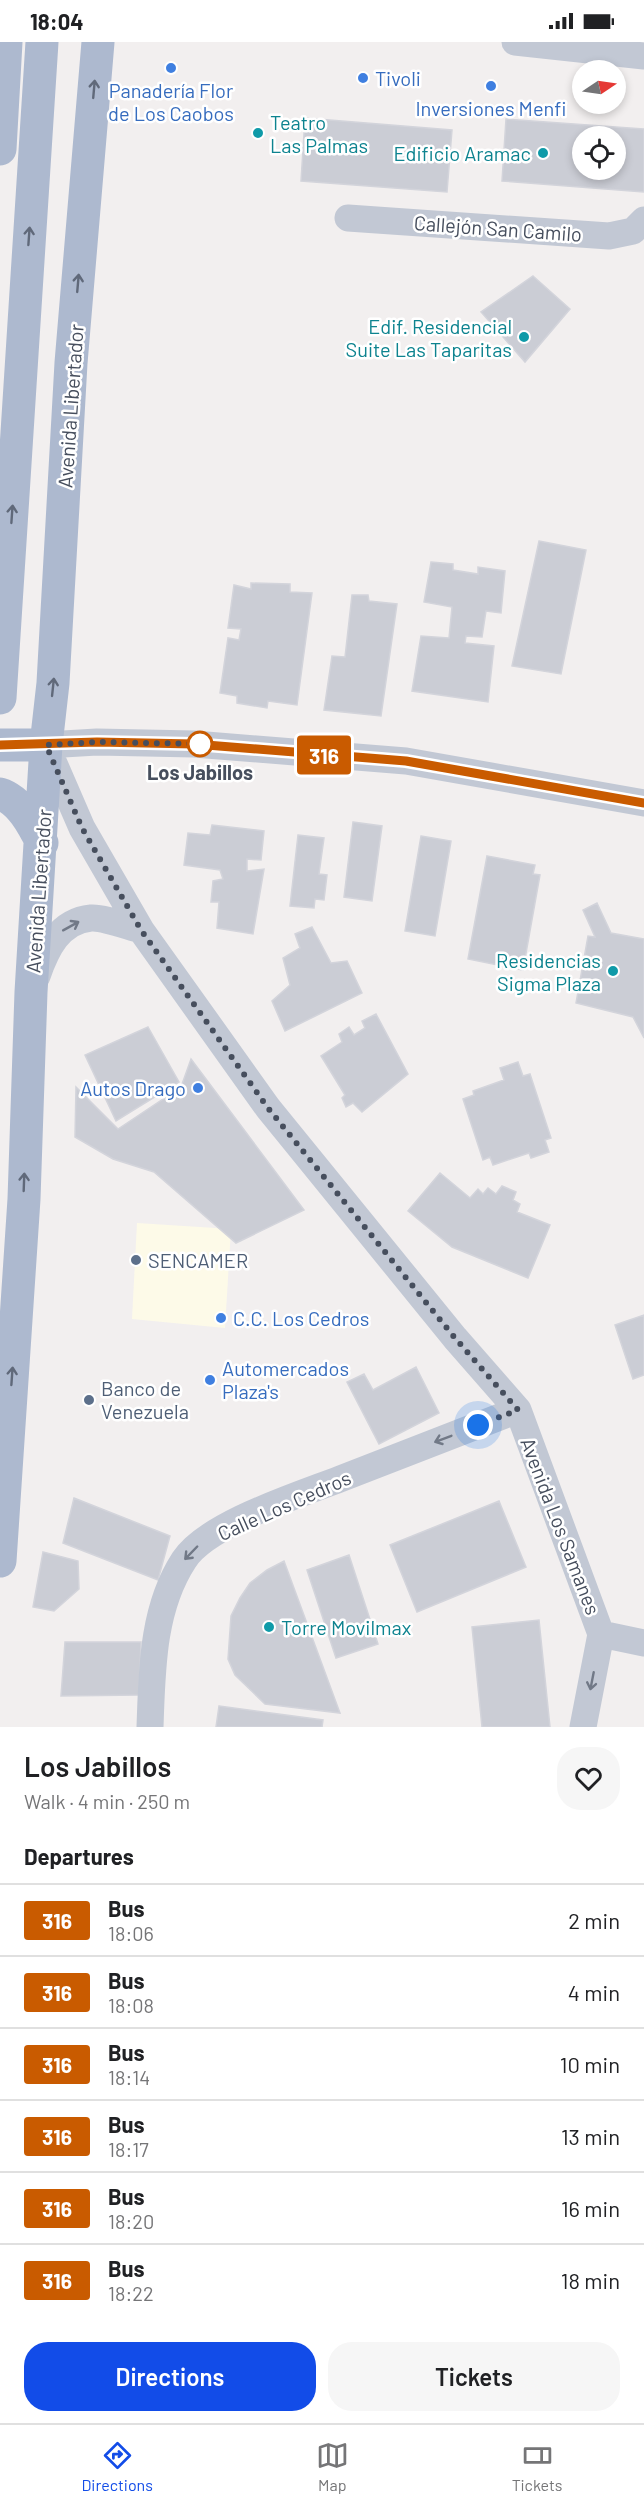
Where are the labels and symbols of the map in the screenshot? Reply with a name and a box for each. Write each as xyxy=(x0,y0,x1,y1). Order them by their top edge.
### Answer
north arrow xyxy=(572,60,626,114)
marker: Panadería Flor de Los Caobos xyxy=(164,61,178,75)
place label: Tivoli xyxy=(375,66,421,90)
marker: Tivoli xyxy=(356,71,370,85)
place label: Panadería Flor de Los Caobos xyxy=(108,78,234,125)
one-way arrow xyxy=(89,79,100,99)
marker: Inversiones Menfi xyxy=(484,79,498,93)
place label: Inversiones Menfi xyxy=(415,96,567,120)
place label: Teatro Las Palmas xyxy=(270,110,368,157)
marker: Teatro Las Palmas xyxy=(251,126,265,140)
place label: Edificio Aramac xyxy=(393,141,531,165)
marker: Edificio Aramac xyxy=(536,146,550,160)
street label: Callejón San Camilo xyxy=(413,210,583,246)
one-way arrow xyxy=(24,226,35,246)
one-way arrow xyxy=(73,273,84,293)
place label: Edif. Residencial Suite Las Taparitas xyxy=(346,314,512,361)
street label: Avenida Libertador xyxy=(52,323,88,489)
marker: Edif. Residencial Suite Las Taparitas xyxy=(517,330,531,344)
one-way arrow xyxy=(6,505,17,525)
one-way arrow xyxy=(48,678,59,698)
marker: Los Jabillos xyxy=(187,731,213,757)
line badge: 316 xyxy=(290,736,358,774)
place label: Los Jabillos xyxy=(147,760,253,784)
street label: Avenida Libertador xyxy=(20,808,56,974)
one-way arrow xyxy=(62,920,79,932)
place label: Residencias Sigma Plaza xyxy=(496,948,601,995)
marker: Residencias Sigma Plaza xyxy=(606,964,620,978)
place label: Autos Drago xyxy=(80,1076,186,1100)
marker: Autos Drago xyxy=(191,1081,205,1095)
one-way arrow xyxy=(19,1172,30,1192)
place label: SENCAMER xyxy=(148,1248,248,1272)
marker: SENCAMER xyxy=(129,1253,143,1267)
place label: C.C. Los Cedros xyxy=(233,1306,369,1330)
marker: C.C. Los Cedros xyxy=(214,1311,228,1325)
place label: Automercados Plaza's xyxy=(222,1356,349,1403)
one-way arrow xyxy=(7,1367,18,1387)
marker: Automercados Plaza's xyxy=(203,1373,217,1387)
place label: Banco de Venezuela xyxy=(101,1376,189,1423)
marker: Banco de Venezuela xyxy=(82,1393,96,1407)
your location xyxy=(463,1410,493,1440)
one-way arrow xyxy=(435,1434,453,1445)
street label: Avenida Los Samanes xyxy=(516,1434,606,1618)
street label: Calle Los Cedros xyxy=(214,1465,354,1545)
one-way arrow xyxy=(183,1546,198,1561)
place label: Torre Movilmax xyxy=(281,1615,412,1639)
marker: Torre Movilmax xyxy=(262,1620,276,1634)
one-way arrow xyxy=(586,1670,597,1690)

